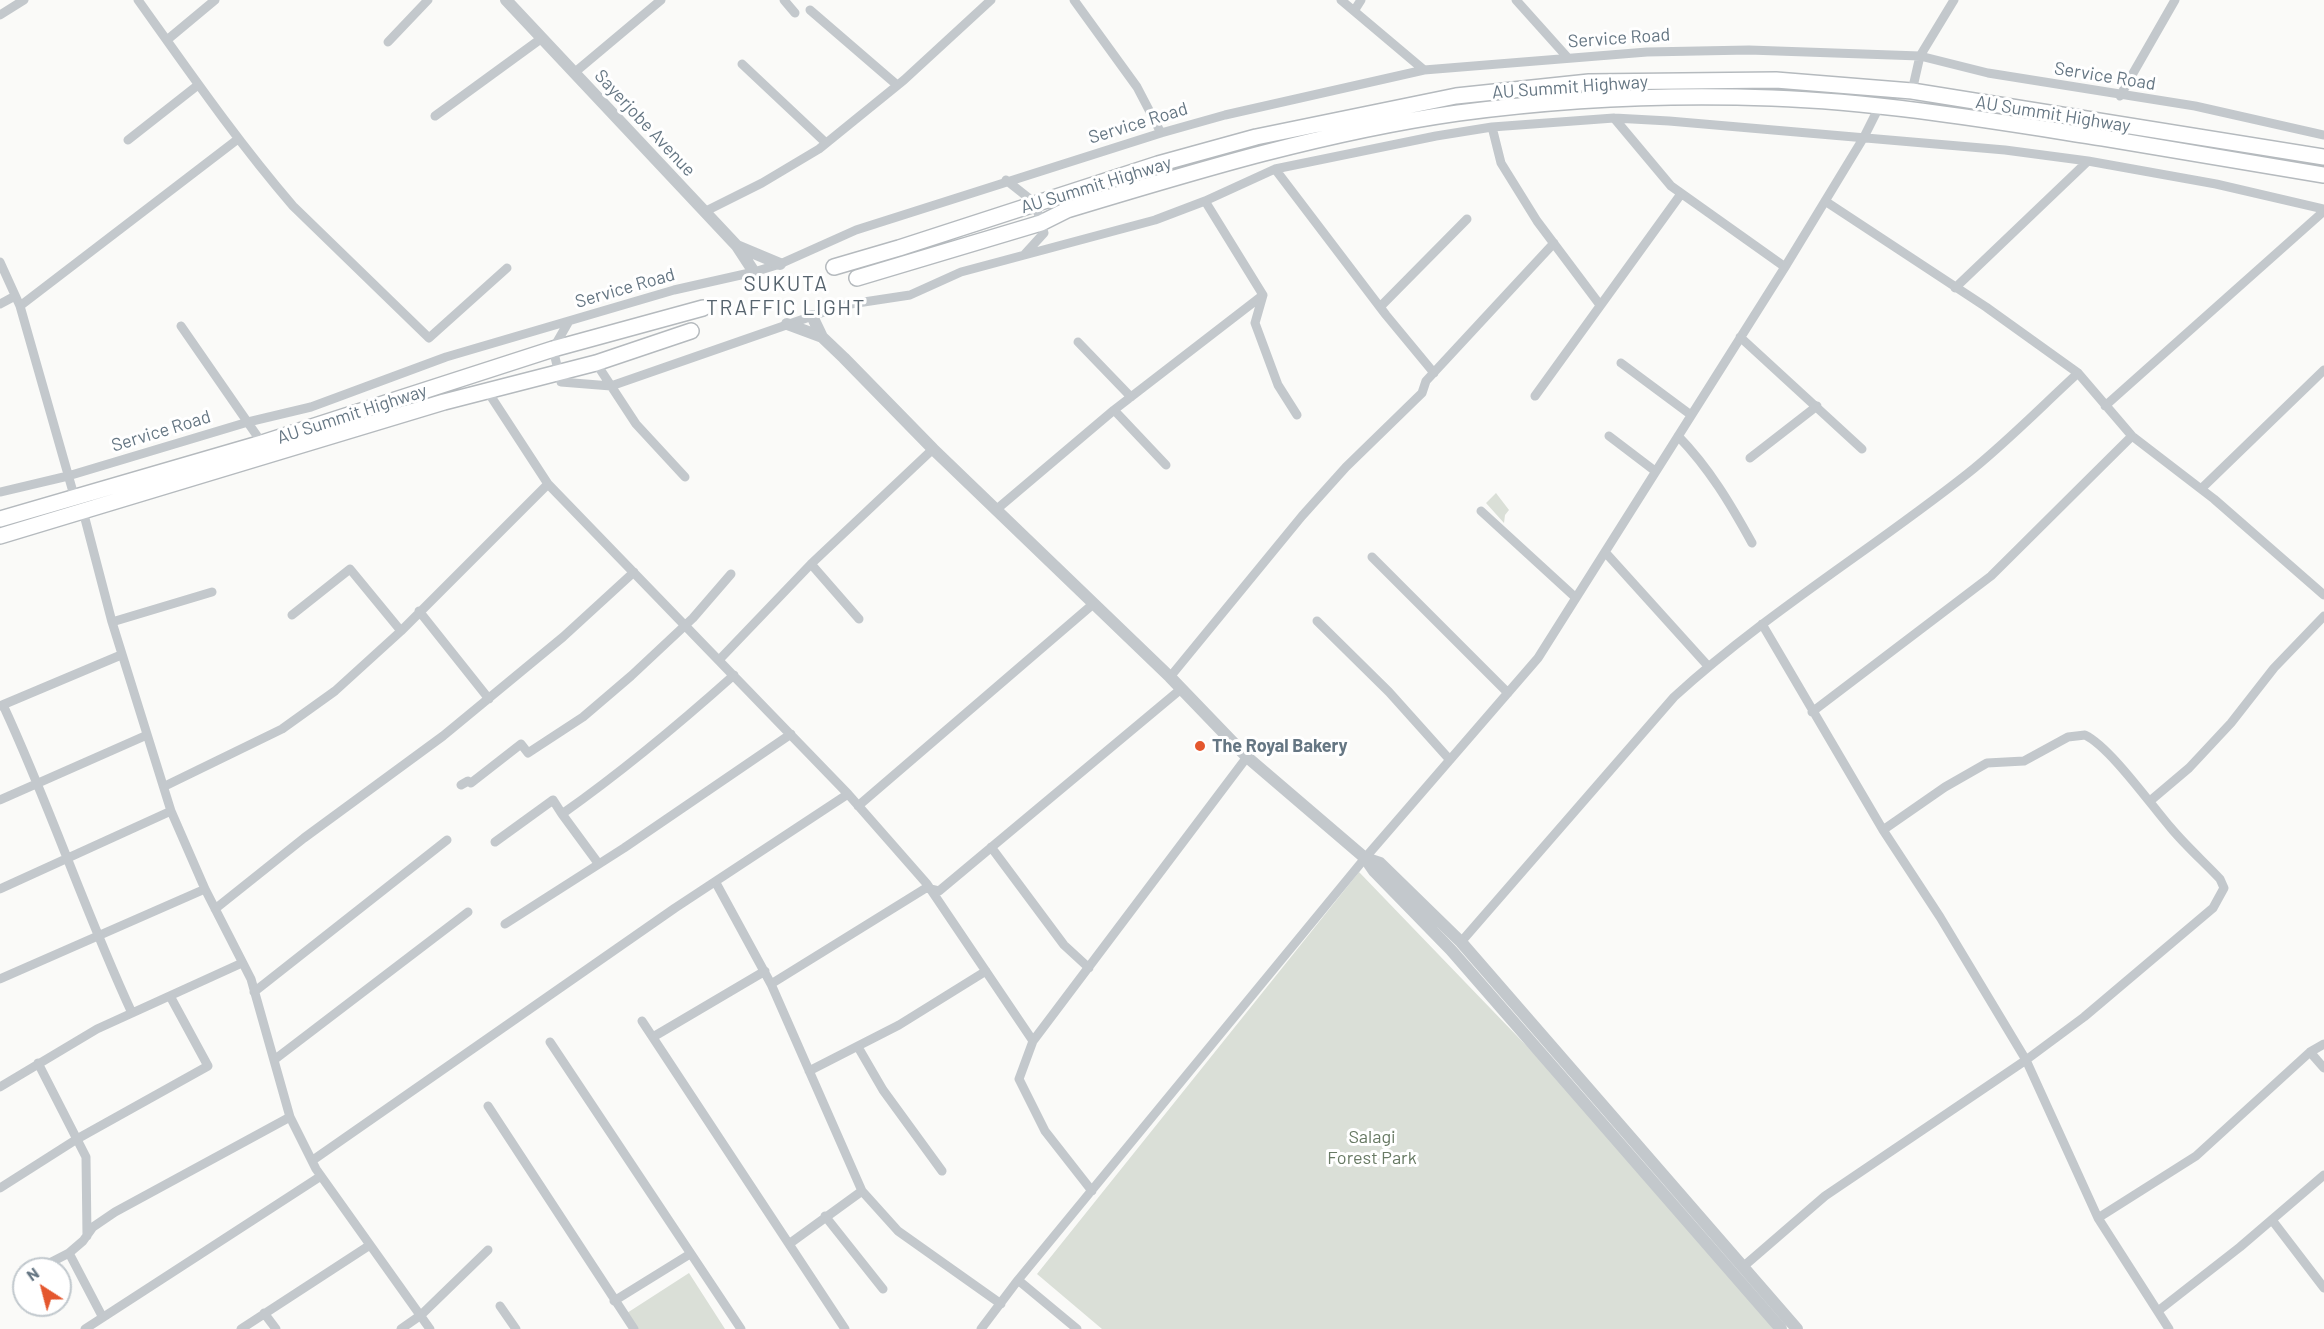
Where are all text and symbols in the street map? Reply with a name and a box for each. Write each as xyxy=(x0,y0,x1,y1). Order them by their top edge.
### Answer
street label: Service Road xyxy=(1567,24,1671,52)
street label: Service Road xyxy=(2053,57,2157,95)
street label: Sayerjobe Avenue xyxy=(590,65,700,181)
street label: AU Summit Highway xyxy=(1491,71,1649,103)
street label: AU Summit Highway xyxy=(1974,91,2132,137)
street label: Service Road xyxy=(1086,98,1190,148)
street label: AU Summit Highway xyxy=(1018,152,1174,218)
street label: Service Road xyxy=(573,263,677,313)
district label: SUKUTA TRAFFIC LIGHT xyxy=(706,271,866,321)
street label: AU Summit Highway xyxy=(274,380,430,448)
street label: Service Road xyxy=(109,406,213,456)
place label: The Royal Bakery xyxy=(1212,735,1348,757)
marker: The Royal Bakery xyxy=(1193,739,1207,753)
park label: Salagi Forest Park xyxy=(1327,1126,1417,1168)
north arrow xyxy=(12,1257,72,1317)
text: N xyxy=(22,1263,42,1284)

